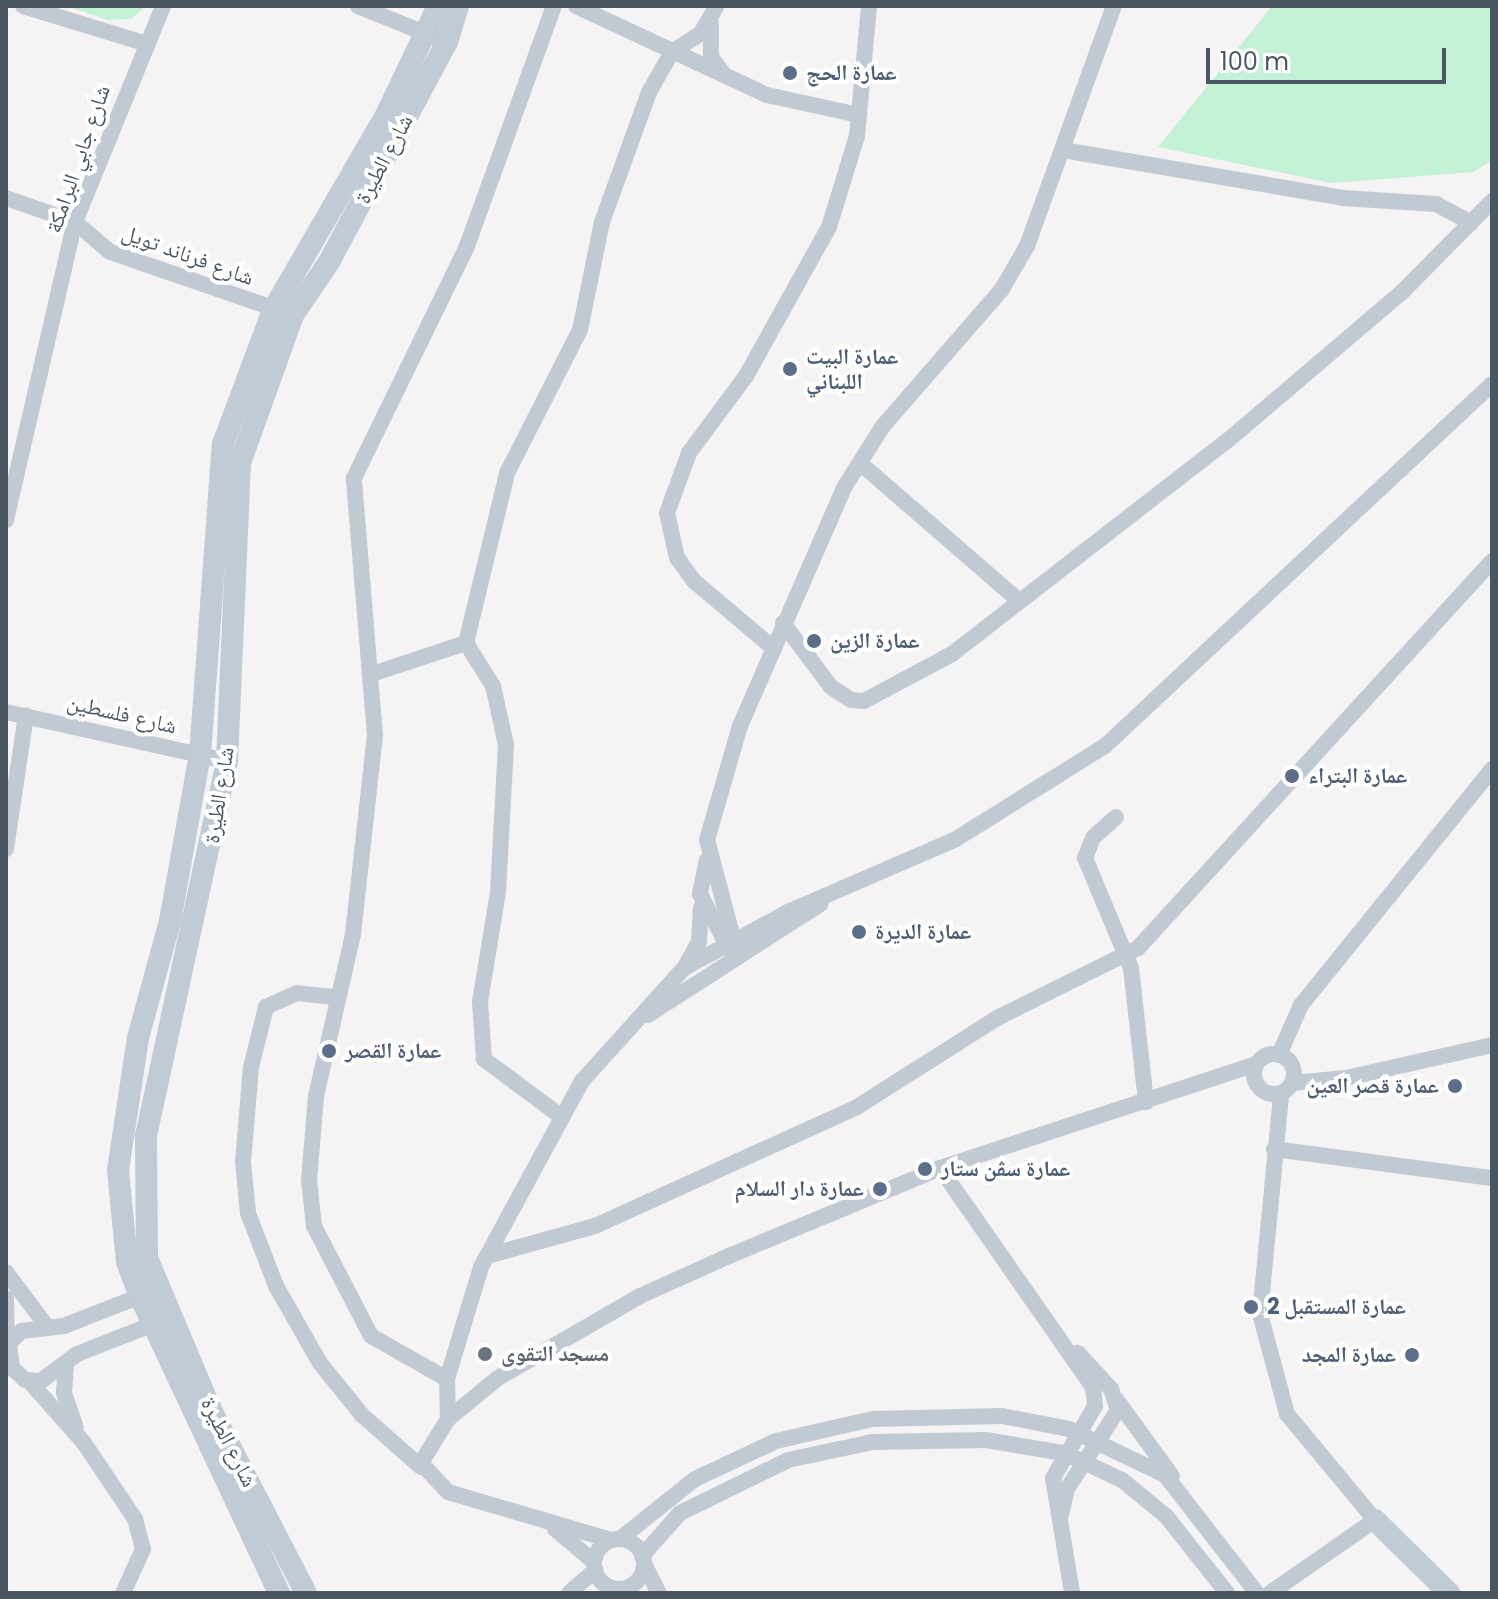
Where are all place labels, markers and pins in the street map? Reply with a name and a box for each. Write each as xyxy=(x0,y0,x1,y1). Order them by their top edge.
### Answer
place label: عمارة الحج xyxy=(806,60,897,86)
marker: عمارة الحج xyxy=(781,64,799,82)
place label: عمارة البيت اللبناني xyxy=(806,343,898,394)
marker: عمارة البيت اللبناني xyxy=(781,360,799,378)
place label: عمارة الزين xyxy=(830,628,920,654)
marker: عمارة الزين xyxy=(805,632,823,650)
place label: عمارة البتراء xyxy=(1308,763,1407,789)
marker: عمارة البتراء xyxy=(1283,767,1301,785)
place label: عمارة الديرة xyxy=(875,919,971,945)
marker: عمارة الديرة xyxy=(850,923,868,941)
place label: عمارة القصر xyxy=(345,1038,441,1064)
marker: عمارة القصر xyxy=(320,1042,338,1060)
place label: عمارة قصر العين xyxy=(1307,1073,1439,1099)
marker: عمارة قصر العين xyxy=(1446,1077,1464,1095)
place label: عمارة سڤن ستار xyxy=(941,1156,1070,1182)
marker: عمارة سڤن ستار xyxy=(916,1160,934,1178)
place label: عمارة دار السلام xyxy=(735,1176,864,1202)
marker: عمارة دار السلام xyxy=(871,1180,889,1198)
place label: عمارة المستقبل 2 xyxy=(1267,1294,1406,1320)
marker: عمارة المستقبل 2 xyxy=(1242,1298,1260,1316)
place label: مسجد التقوى xyxy=(501,1341,609,1367)
place label: عمارة المجد xyxy=(1302,1342,1396,1368)
marker: مسجد التقوى xyxy=(476,1345,494,1363)
marker: عمارة المجد xyxy=(1403,1346,1421,1364)

